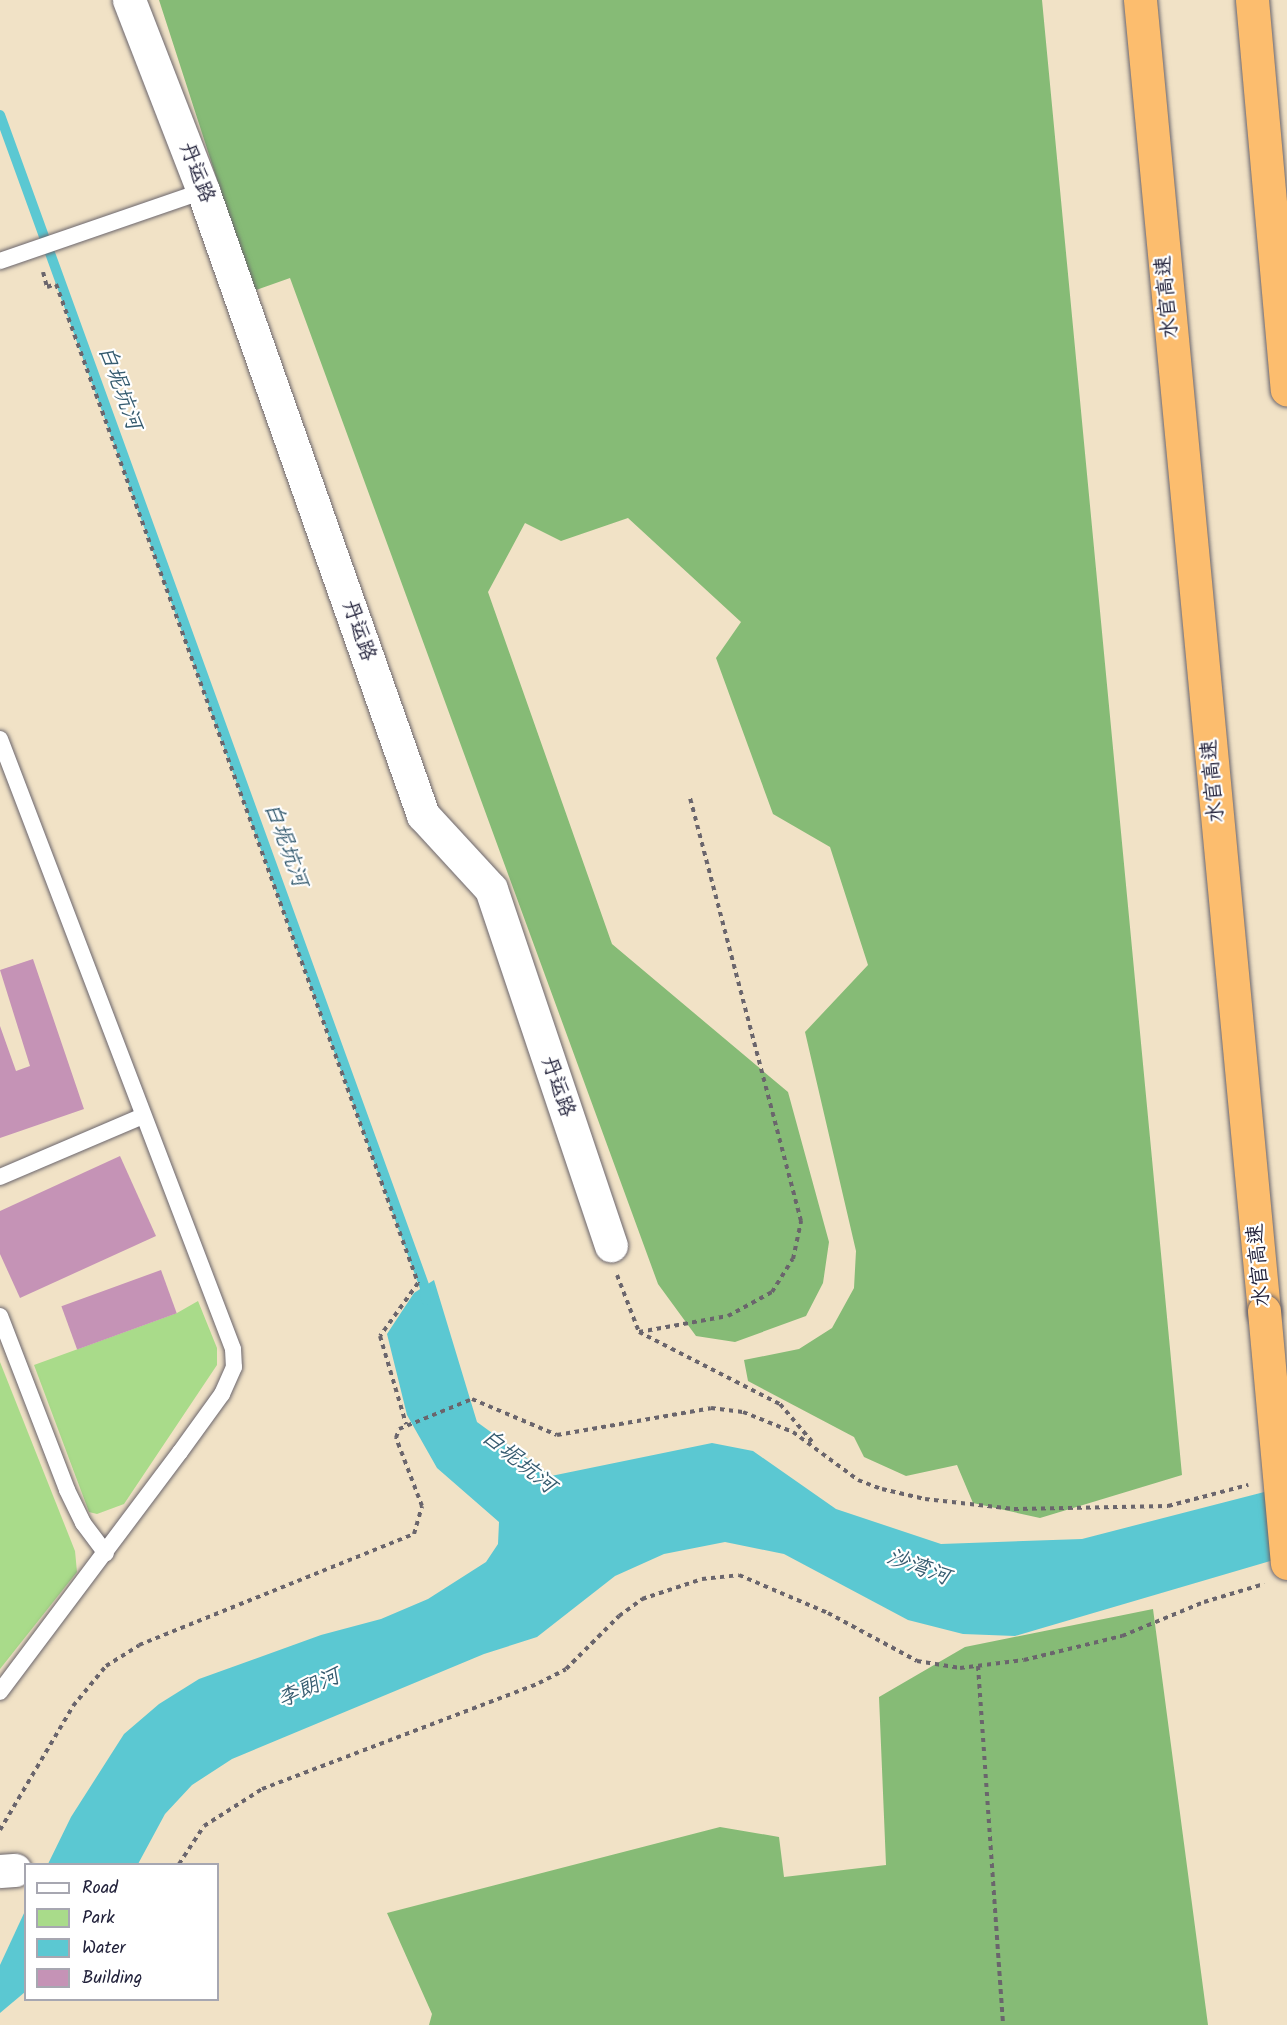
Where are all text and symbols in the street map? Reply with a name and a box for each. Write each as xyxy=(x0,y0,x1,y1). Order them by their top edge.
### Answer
street label: 丹运路 xyxy=(173,139,219,207)
street label: 水官高速 xyxy=(1152,254,1184,340)
water label: 白坭坑河 xyxy=(92,342,146,434)
street label: 丹运路 xyxy=(336,597,380,665)
street label: 水官高速 xyxy=(1198,738,1230,824)
water label: 白坭坑河 xyxy=(258,799,312,891)
street label: 丹运路 xyxy=(535,1053,579,1121)
street label: 水官高速 xyxy=(1244,1222,1276,1308)
water label: 白坭坑河 xyxy=(475,1424,561,1500)
water label: 沙湾河 xyxy=(882,1544,954,1592)
water label: 李朗河 xyxy=(273,1664,345,1714)
legend xyxy=(24,1863,219,2001)
text: Road xyxy=(82,1874,118,1903)
text: Park xyxy=(82,1904,115,1933)
text: Water xyxy=(82,1934,126,1963)
text: Building xyxy=(82,1964,142,1993)

